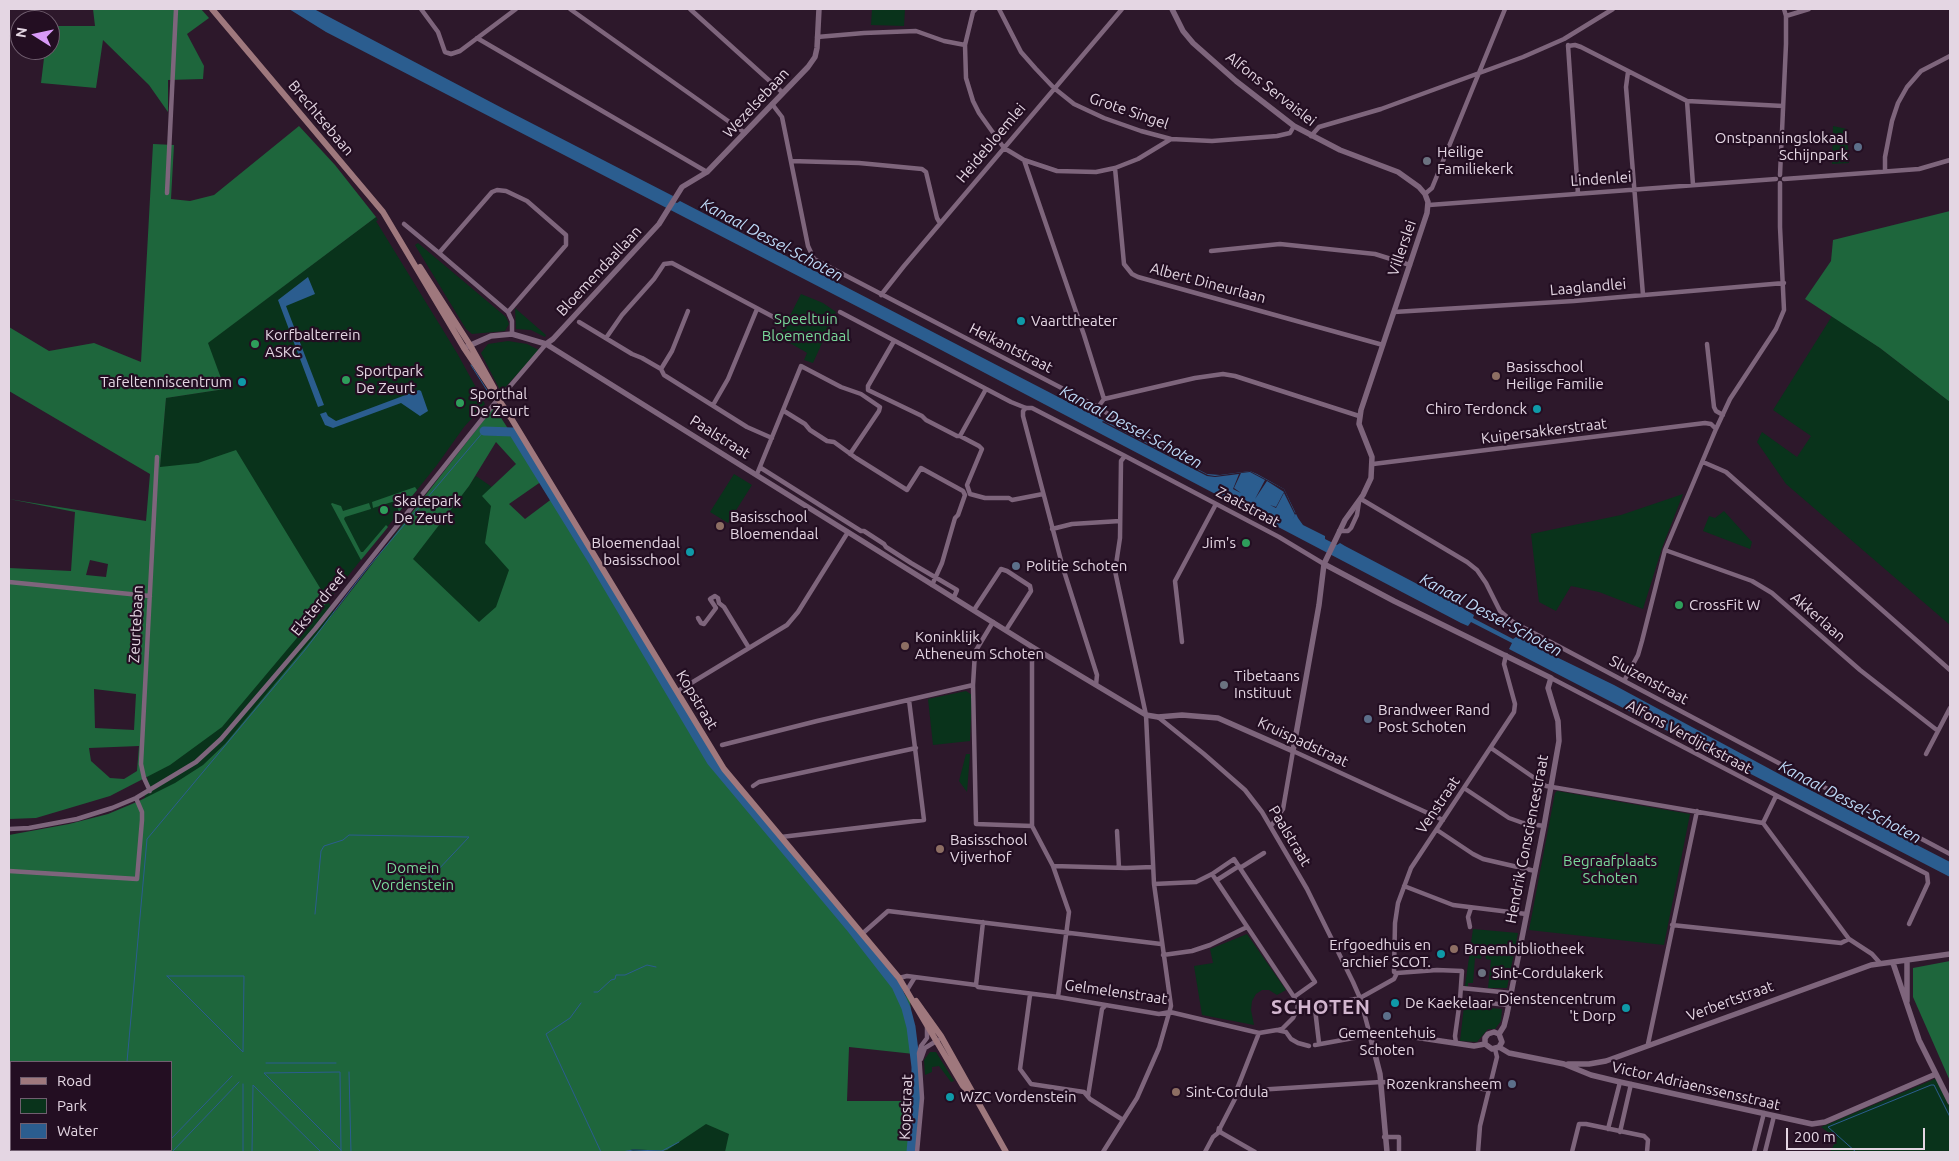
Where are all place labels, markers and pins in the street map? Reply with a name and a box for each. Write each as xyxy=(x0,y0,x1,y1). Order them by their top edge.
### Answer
place label: Onstpanningslokaal Schijnpark xyxy=(1715,129,1848,164)
marker: Onstpanningslokaal Schijnpark xyxy=(1852,141,1864,153)
place label: Heilige Familiekerk xyxy=(1437,143,1513,178)
marker: Heilige Familiekerk xyxy=(1421,155,1433,167)
place label: Vaarttheater xyxy=(1031,312,1118,330)
marker: Vaarttheater xyxy=(1015,315,1027,327)
place label: Korfbalterrein ASKC xyxy=(265,326,361,361)
marker: Korfbalterrein ASKC xyxy=(249,338,261,350)
place label: Basisschool Heilige Familie xyxy=(1506,358,1604,393)
place label: Sportpark De Zeurt xyxy=(356,362,423,397)
marker: Basisschool Heilige Familie xyxy=(1490,370,1502,382)
place label: Tafeltenniscentrum xyxy=(100,373,232,391)
marker: Sportpark De Zeurt xyxy=(340,374,352,386)
marker: Tafeltenniscentrum xyxy=(236,376,248,388)
place label: Sporthal De Zeurt xyxy=(470,385,529,420)
marker: Sporthal De Zeurt xyxy=(454,397,466,409)
place label: Chiro Terdonck xyxy=(1425,400,1527,418)
marker: Chiro Terdonck xyxy=(1531,403,1543,415)
place label: Skatepark De Zeurt xyxy=(394,492,461,527)
marker: Skatepark De Zeurt xyxy=(378,504,390,516)
place label: Basisschool Bloemendaal xyxy=(730,508,818,543)
marker: Basisschool Bloemendaal xyxy=(714,520,726,532)
place label: Bloemendaal basisschool xyxy=(592,534,680,569)
place label: Jim's xyxy=(1202,534,1236,552)
marker: Jim's xyxy=(1240,537,1252,549)
marker: Bloemendaal basisschool xyxy=(684,546,696,558)
place label: Politie Schoten xyxy=(1026,557,1127,575)
marker: Politie Schoten xyxy=(1010,560,1022,572)
place label: CrossFit W xyxy=(1689,596,1760,614)
marker: CrossFit W xyxy=(1673,599,1685,611)
place label: Koninklijk Atheneum Schoten xyxy=(915,628,1044,663)
marker: Koninklijk Atheneum Schoten xyxy=(899,640,911,652)
place label: Tibetaans Instituut xyxy=(1234,667,1300,702)
marker: Tibetaans Instituut xyxy=(1218,679,1230,691)
place label: Brandweer Rand Post Schoten xyxy=(1378,701,1490,736)
marker: Brandweer Rand Post Schoten xyxy=(1362,713,1374,725)
place label: Basisschool Vijverhof xyxy=(950,831,1027,866)
marker: Basisschool Vijverhof xyxy=(934,843,946,855)
place label: Erfgoedhuis en archief SCOT. xyxy=(1329,936,1431,971)
place label: Braembibliotheek xyxy=(1464,940,1584,958)
marker: Braembibliotheek xyxy=(1448,943,1460,955)
marker: Erfgoedhuis en archief SCOT. xyxy=(1435,948,1447,960)
place label: Sint-Cordulakerk xyxy=(1492,964,1603,982)
marker: Sint-Cordulakerk xyxy=(1476,967,1488,979)
place label: Dienstencentrum 't Dorp xyxy=(1499,990,1616,1025)
place label: De Kaekelaar xyxy=(1405,994,1493,1012)
marker: De Kaekelaar xyxy=(1389,997,1401,1009)
marker: Dienstencentrum 't Dorp xyxy=(1620,1002,1632,1014)
marker: Gemeentehuis Schoten xyxy=(1381,1010,1393,1022)
place label: Gemeentehuis Schoten xyxy=(1338,1024,1436,1059)
place label: Rozenkransheem xyxy=(1386,1075,1502,1093)
marker: Rozenkransheem xyxy=(1506,1078,1518,1090)
place label: Sint-Cordula xyxy=(1186,1083,1269,1101)
marker: Sint-Cordula xyxy=(1170,1086,1182,1098)
place label: WZC Vordenstein xyxy=(960,1088,1077,1106)
marker: WZC Vordenstein xyxy=(944,1091,956,1103)

